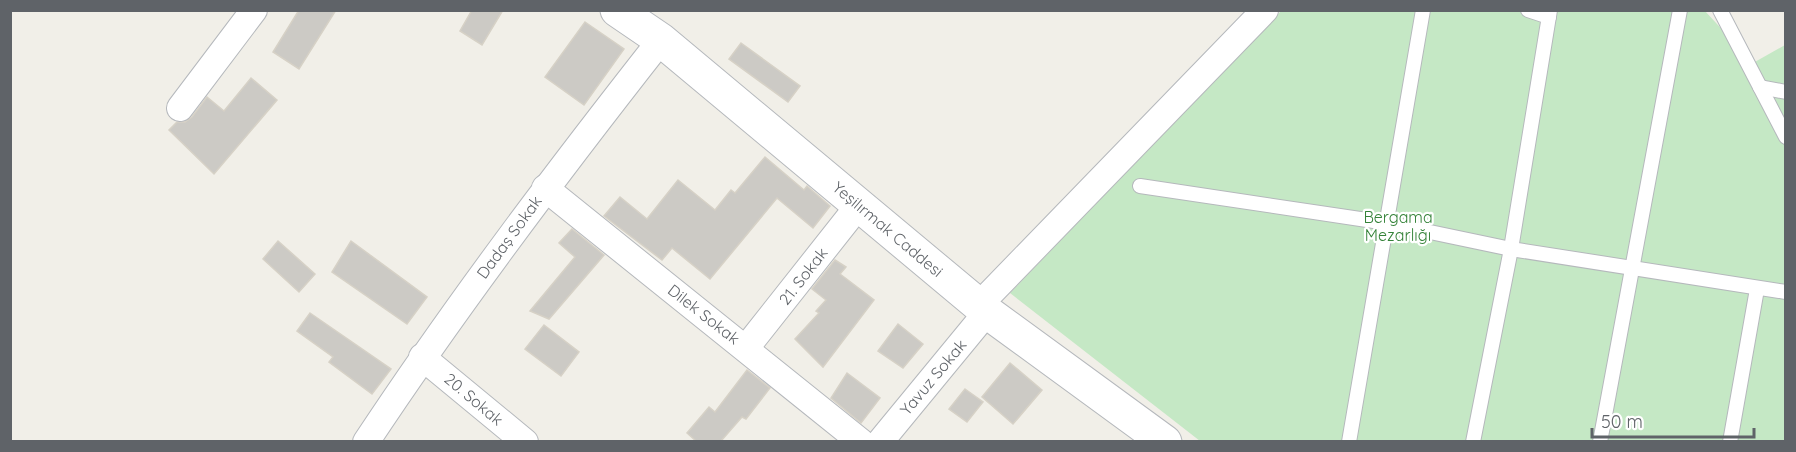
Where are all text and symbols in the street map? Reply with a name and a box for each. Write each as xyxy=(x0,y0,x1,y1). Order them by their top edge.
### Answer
street label: Yeşilırmak Caddesi xyxy=(829,177,947,281)
street label: Dadaş Sokak xyxy=(472,192,546,282)
park label: Bergama Mezarlığı xyxy=(1363,207,1433,245)
street label: 21. Sokak xyxy=(774,243,832,309)
street label: Dilek Sokak xyxy=(664,280,744,348)
street label: Yavuz Sokak xyxy=(895,335,971,419)
street label: 20. Sokak xyxy=(440,369,508,429)
scale bar xyxy=(1592,401,1754,439)
text: 50 m xyxy=(1601,410,1643,433)

